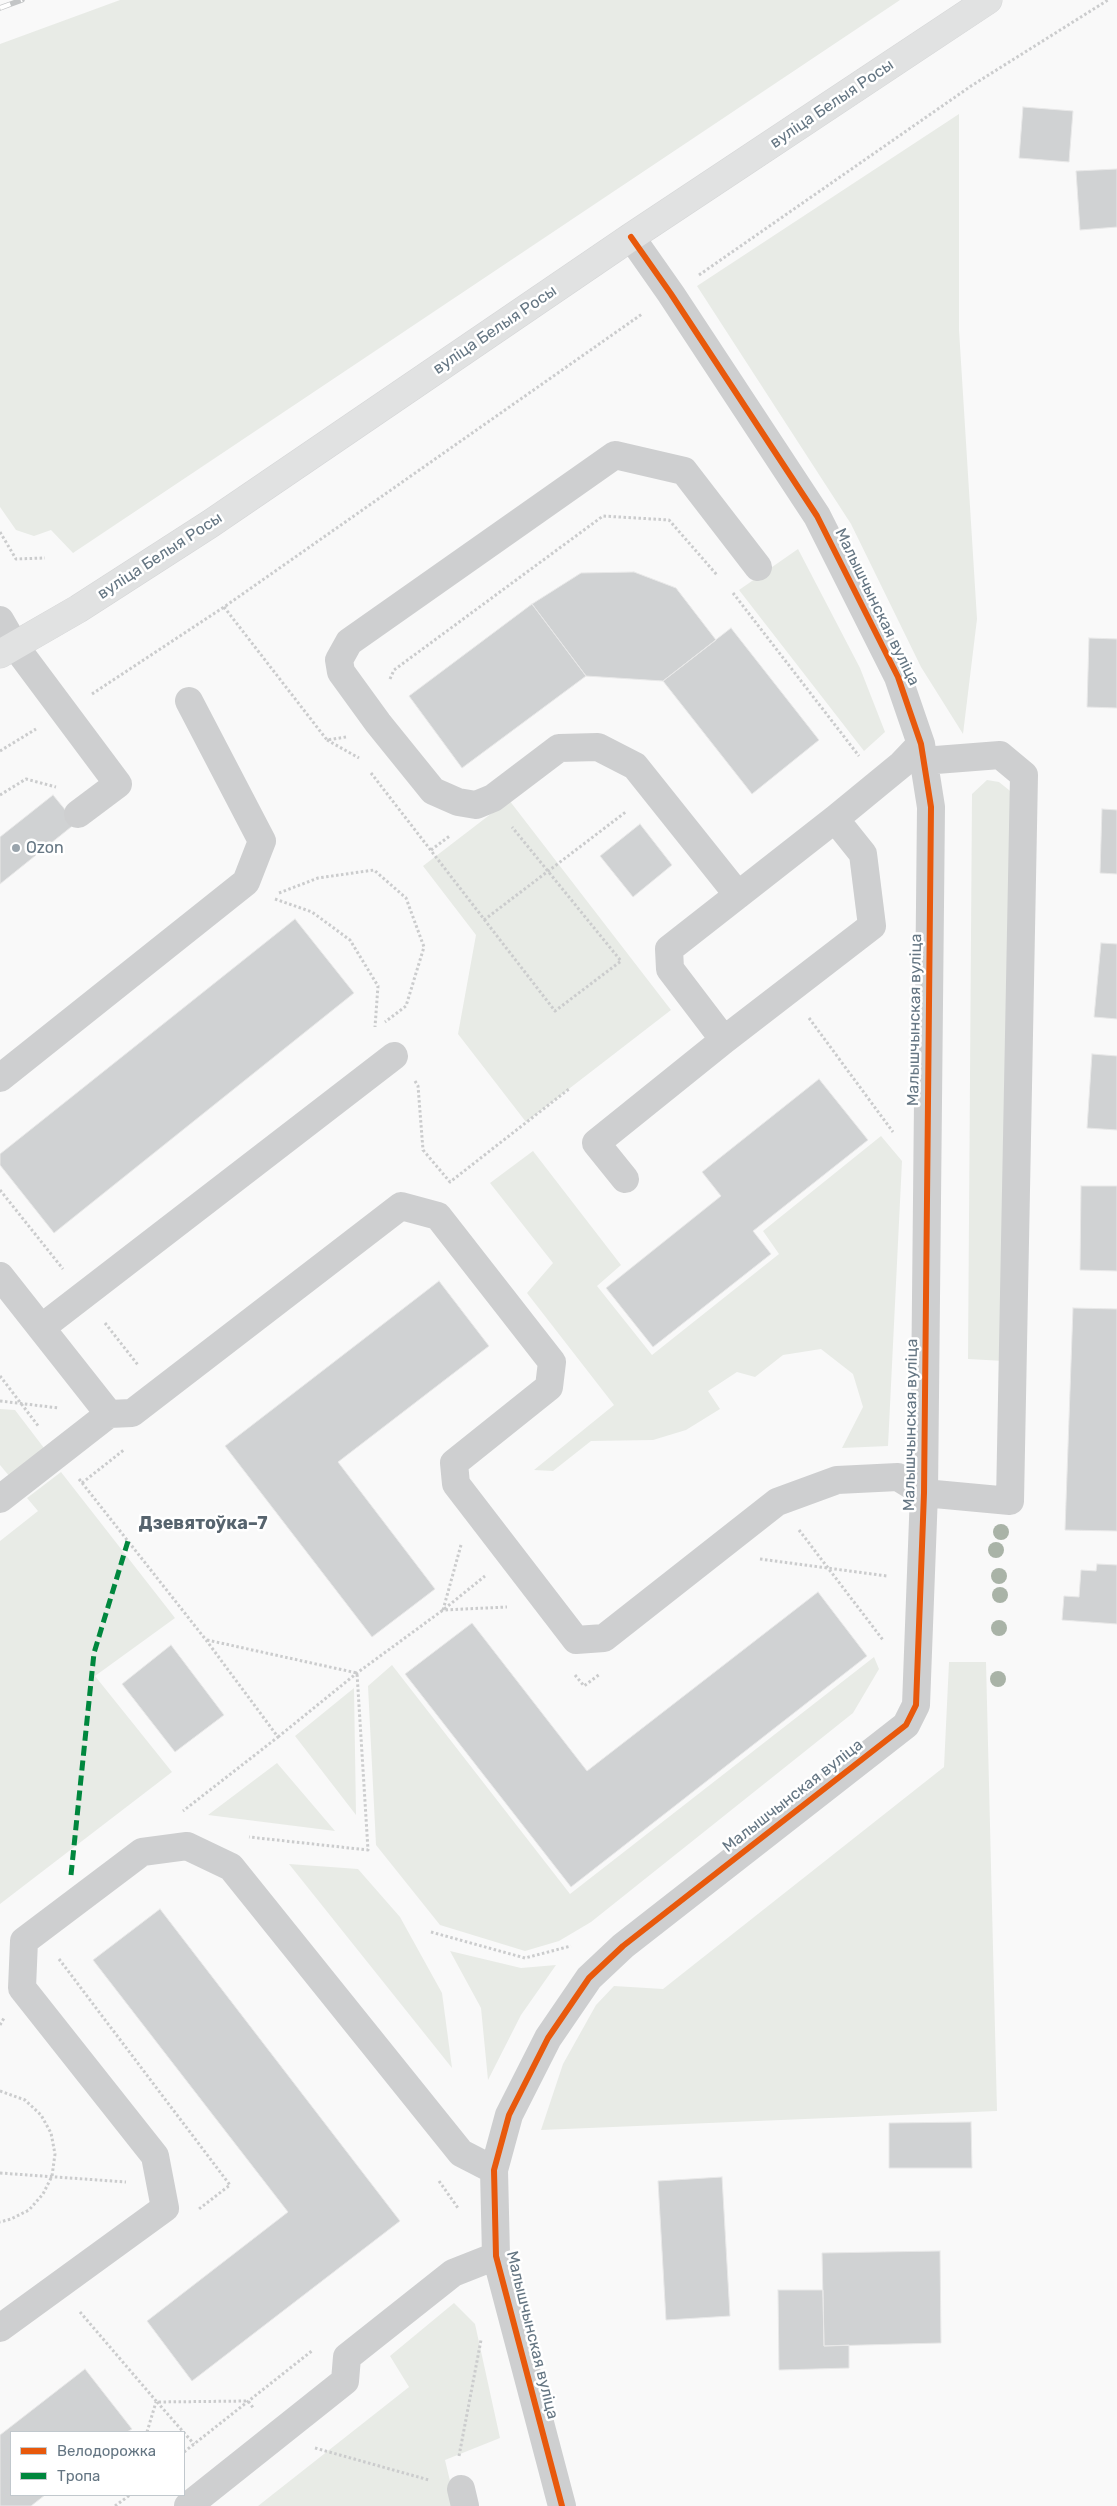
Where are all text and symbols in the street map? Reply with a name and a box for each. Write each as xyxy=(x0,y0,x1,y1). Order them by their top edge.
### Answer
street label: вуліца Белыя Росы xyxy=(767,55,897,153)
street label: вуліца Белыя Росы xyxy=(430,281,560,379)
street label: вуліца Белыя Росы xyxy=(94,508,226,604)
street label: Малышчынская вуліца xyxy=(831,525,923,689)
place label: Ozon xyxy=(26,838,64,858)
marker: Ozon xyxy=(10,842,22,854)
street label: Малышчынская вуліца xyxy=(904,934,926,1106)
street label: Малышчынская вуліца xyxy=(900,1339,922,1511)
district label: Дзевятоўка–7 xyxy=(139,1513,267,1535)
street label: Малышчынская вуліца xyxy=(719,1735,867,1857)
street label: Малышчынская вуліца xyxy=(502,2249,562,2421)
legend xyxy=(10,2431,185,2496)
text: Велодорожка xyxy=(57,2442,156,2460)
text: Тропа xyxy=(57,2467,100,2485)

